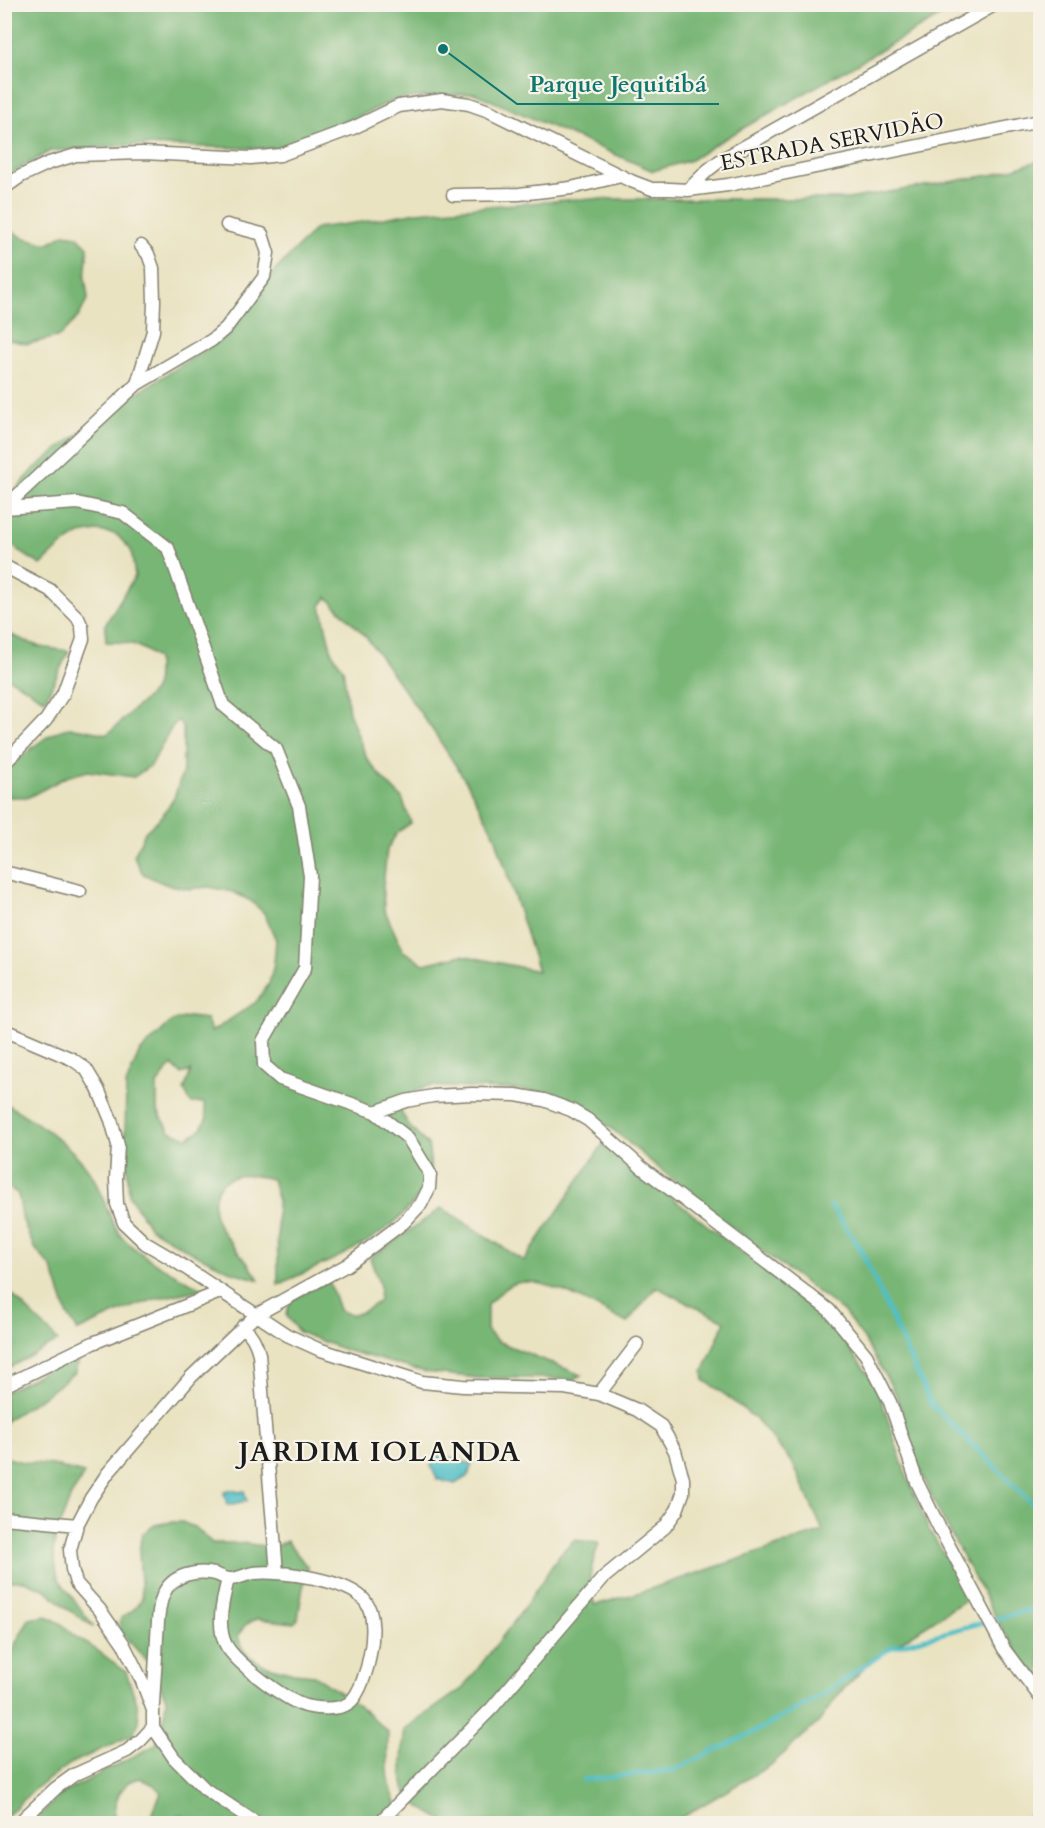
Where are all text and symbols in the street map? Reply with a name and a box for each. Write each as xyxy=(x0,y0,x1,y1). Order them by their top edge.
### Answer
callout: Parque Jequitibá xyxy=(517,62,719,104)
text: Parque Jequitibá xyxy=(529,68,707,101)
street label: ESTRADA SERVIDÃO xyxy=(718,106,946,178)
district label: JARDIM IOLANDA xyxy=(235,1433,521,1471)

